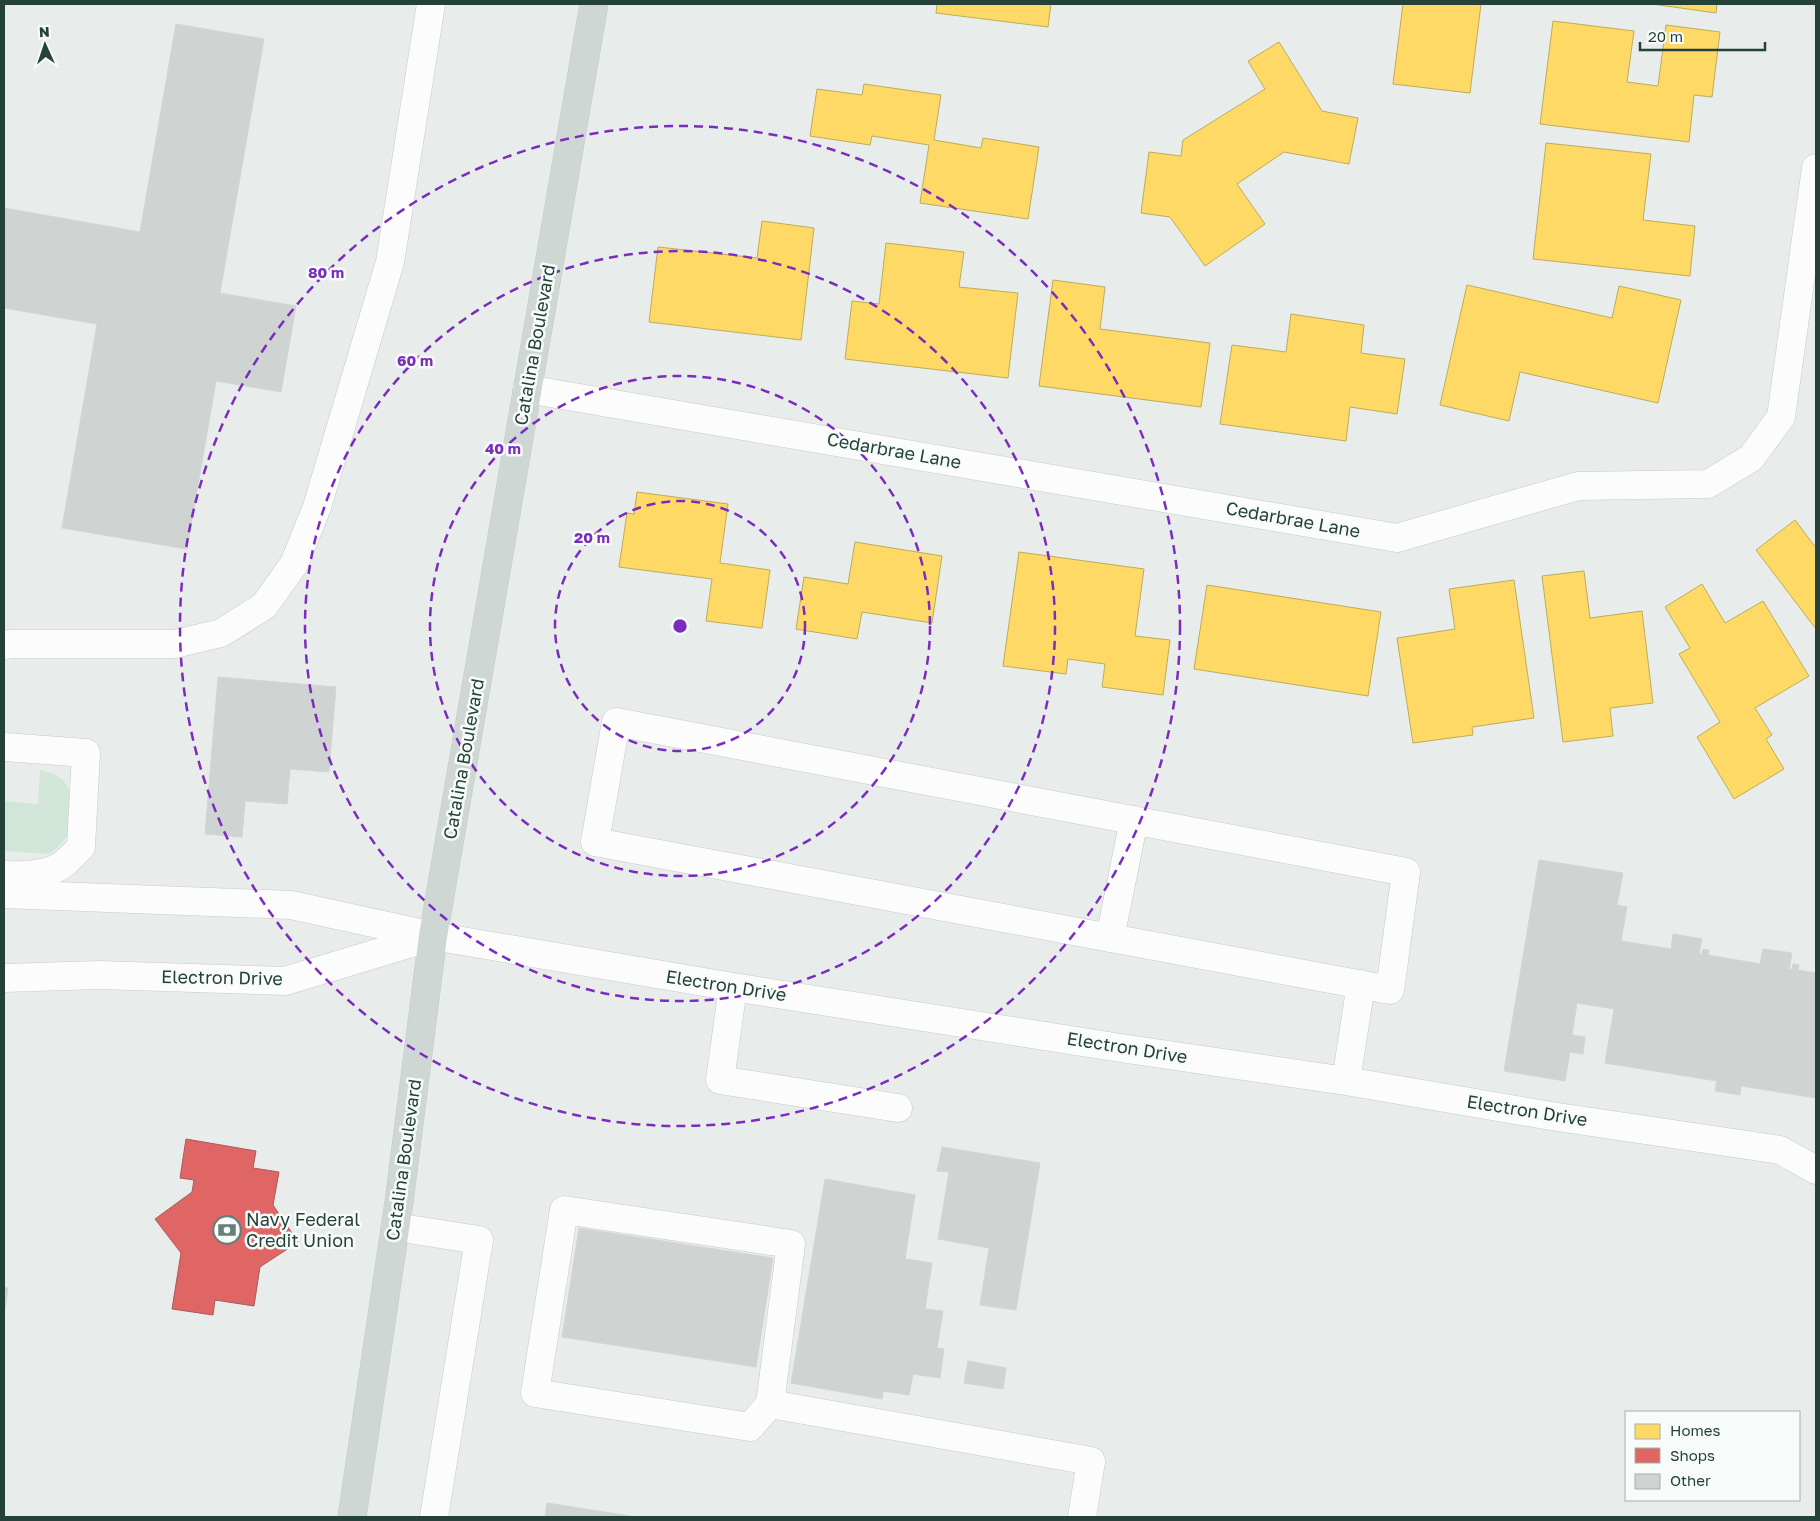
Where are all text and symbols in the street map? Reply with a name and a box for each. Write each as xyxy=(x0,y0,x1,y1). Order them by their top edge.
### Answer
north arrow xyxy=(20,20,70,70)
scale bar xyxy=(1640,20,1765,52)
text: N xyxy=(39,23,50,40)
text: 20 m xyxy=(1648,27,1683,45)
text: 80 m xyxy=(308,263,344,281)
street label: Catalina Boulevard xyxy=(509,263,559,427)
text: 60 m xyxy=(397,351,433,369)
street label: Cedarbrae Lane xyxy=(825,427,963,473)
text: 40 m xyxy=(485,439,521,457)
street label: Cedarbrae Lane xyxy=(1224,496,1362,542)
text: 20 m xyxy=(574,528,610,546)
centre of rings xyxy=(671,617,689,635)
street label: Catalina Boulevard xyxy=(438,677,488,841)
street label: Electron Drive xyxy=(161,965,283,989)
street label: Electron Drive xyxy=(664,965,788,1005)
street label: Electron Drive xyxy=(1065,1027,1189,1067)
street label: Catalina Boulevard xyxy=(381,1078,425,1242)
street label: Electron Drive xyxy=(1465,1090,1589,1130)
place label: Navy Federal Credit Union xyxy=(246,1208,360,1251)
bank icon: Navy Federal Credit Union xyxy=(212,1215,242,1245)
legend xyxy=(1625,1411,1800,1501)
text: Homes xyxy=(1670,1421,1720,1439)
text: Shops xyxy=(1670,1446,1715,1464)
text: Other xyxy=(1670,1471,1711,1489)

